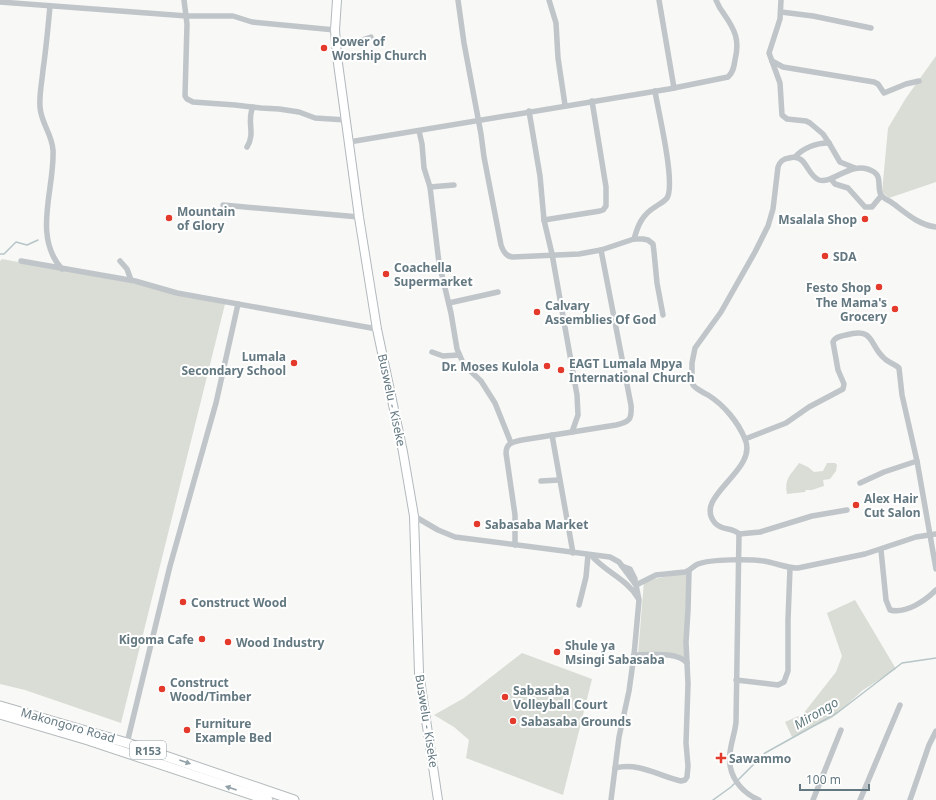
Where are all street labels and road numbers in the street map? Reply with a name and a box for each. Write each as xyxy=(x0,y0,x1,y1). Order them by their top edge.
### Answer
street label: Buswelu - Kiseke xyxy=(374,352,410,448)
street label: Buswelu - Kiseke xyxy=(411,673,443,769)
street label: Makongoro Road xyxy=(19,703,117,747)
road number: R153 xyxy=(130,741,166,759)

